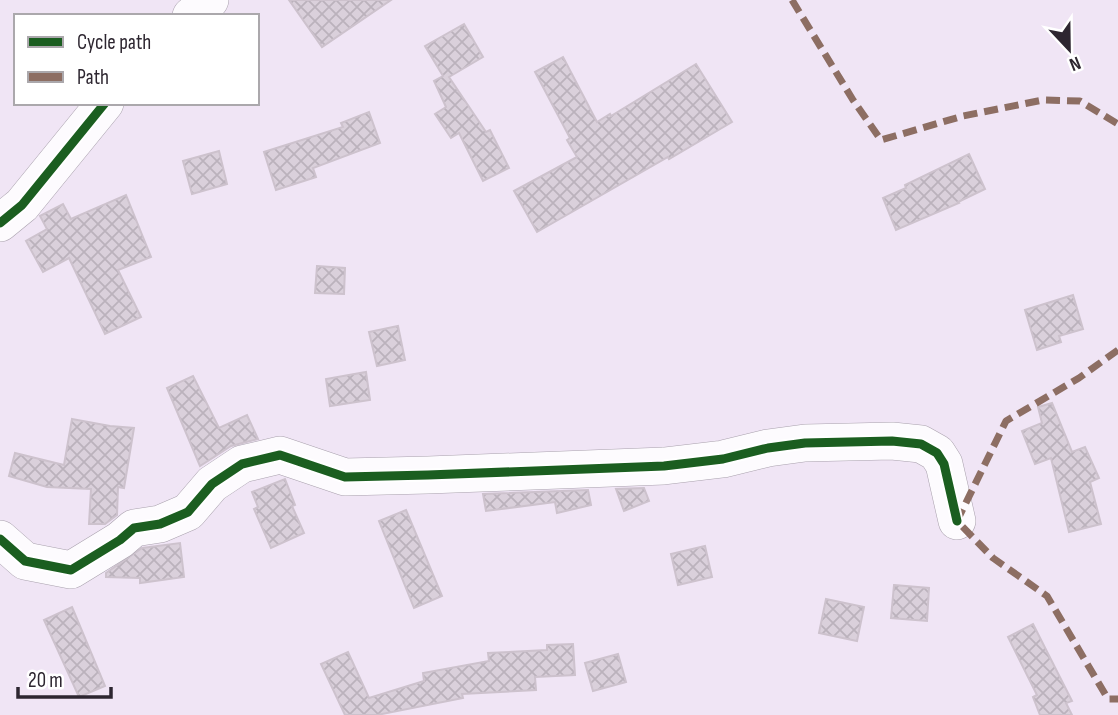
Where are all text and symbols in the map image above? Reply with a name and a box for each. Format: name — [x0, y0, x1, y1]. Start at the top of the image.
legend — [14, 14, 259, 105]
north arrow — [1034, 14, 1104, 84]
text: Cycle path — [77, 30, 151, 55]
text: N — [1066, 51, 1084, 76]
text: Path — [77, 65, 109, 90]
scale bar — [18, 656, 110, 700]
text: 20 m — [28, 668, 63, 693]

